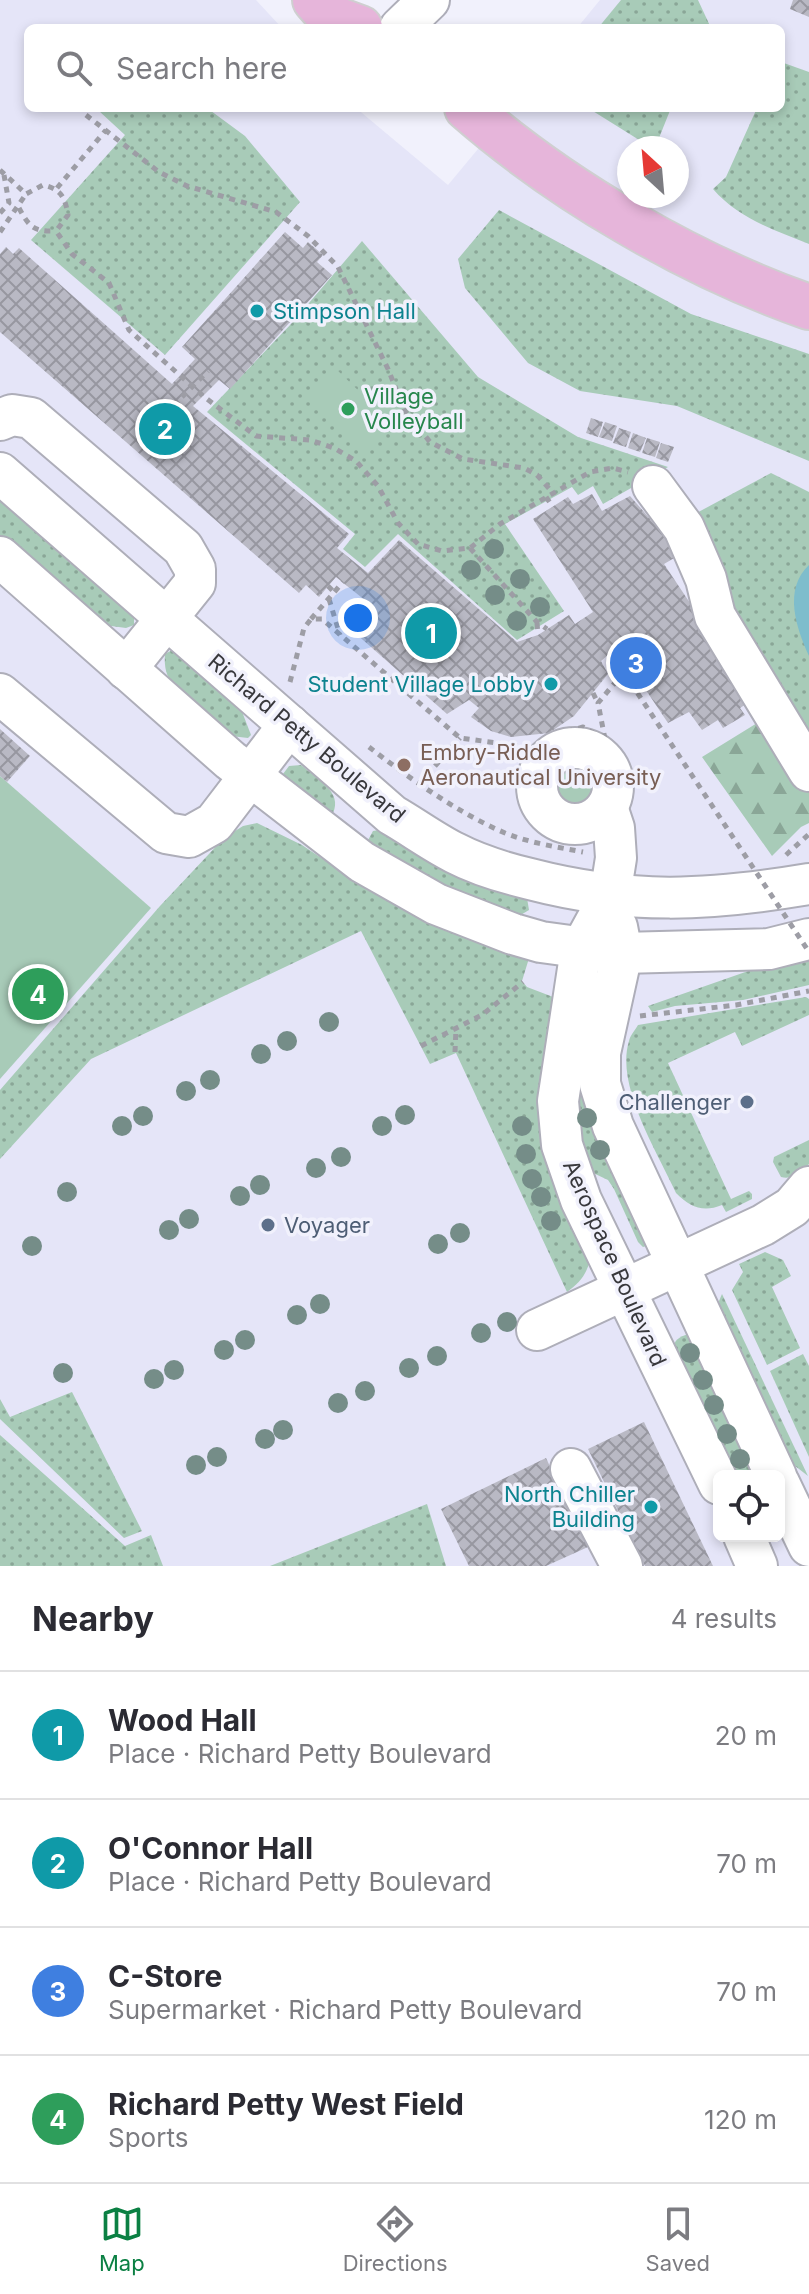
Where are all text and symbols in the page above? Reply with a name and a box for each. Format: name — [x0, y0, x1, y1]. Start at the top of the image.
search box — [24, 24, 785, 112]
icon: search — [52, 46, 96, 90]
text: Search here — [116, 50, 288, 86]
north arrow — [617, 136, 689, 208]
place label: Stimpson Hall — [273, 298, 416, 324]
marker: Stimpson Hall — [248, 302, 266, 320]
place label: Village Volleyball — [364, 383, 463, 434]
pin: 2 — [139, 399, 191, 459]
marker: Village Volleyball — [339, 400, 357, 418]
your location — [338, 598, 378, 638]
pin: 1 — [405, 603, 457, 663]
pin: 3 — [610, 633, 662, 693]
street label: Richard Petty Boulevard — [203, 648, 411, 828]
place label: Student Village Lobby — [307, 671, 535, 697]
marker: Student Village Lobby — [542, 675, 560, 693]
place label: Embry-Riddle Aeronautical University — [420, 739, 661, 790]
marker: Embry-Riddle Aeronautical University — [395, 756, 413, 774]
pin: 4 — [12, 964, 64, 1024]
place label: Challenger — [618, 1089, 731, 1115]
marker: Challenger — [738, 1093, 756, 1111]
street label: Aerospace Boulevard — [558, 1156, 672, 1370]
place label: Voyager — [284, 1212, 370, 1238]
marker: Voyager — [259, 1216, 277, 1234]
map controls — [713, 1470, 785, 1542]
button: locate — [713, 1470, 785, 1542]
place label: North Chiller Building — [504, 1481, 635, 1532]
marker: North Chiller Building — [642, 1498, 660, 1516]
text: Nearby — [32, 1598, 154, 1639]
text: 4 results — [671, 1603, 777, 1634]
text: Wood Hall — [108, 1702, 257, 1738]
text: 1 — [52, 1720, 64, 1751]
text: 20 m — [715, 1720, 777, 1751]
text: Place · Richard Petty Boulevard — [108, 1738, 492, 1769]
text: O'Connor Hall — [108, 1830, 313, 1866]
text: 2 — [50, 1848, 66, 1879]
text: 70 m — [716, 1848, 777, 1879]
text: Place · Richard Petty Boulevard — [108, 1866, 492, 1897]
text: C-Store — [108, 1958, 222, 1994]
text: 3 — [50, 1976, 66, 2007]
text: 70 m — [716, 1976, 777, 2007]
text: Supermarket · Richard Petty Boulevard — [108, 1994, 583, 2025]
text: Richard Petty West Field — [108, 2086, 464, 2122]
text: 4 — [49, 2104, 67, 2135]
text: 120 m — [704, 2104, 777, 2135]
text: Sports — [108, 2122, 188, 2153]
tab: Map — [99, 2202, 145, 2276]
tab: Directions — [343, 2202, 448, 2276]
tab: Saved — [646, 2202, 710, 2276]

